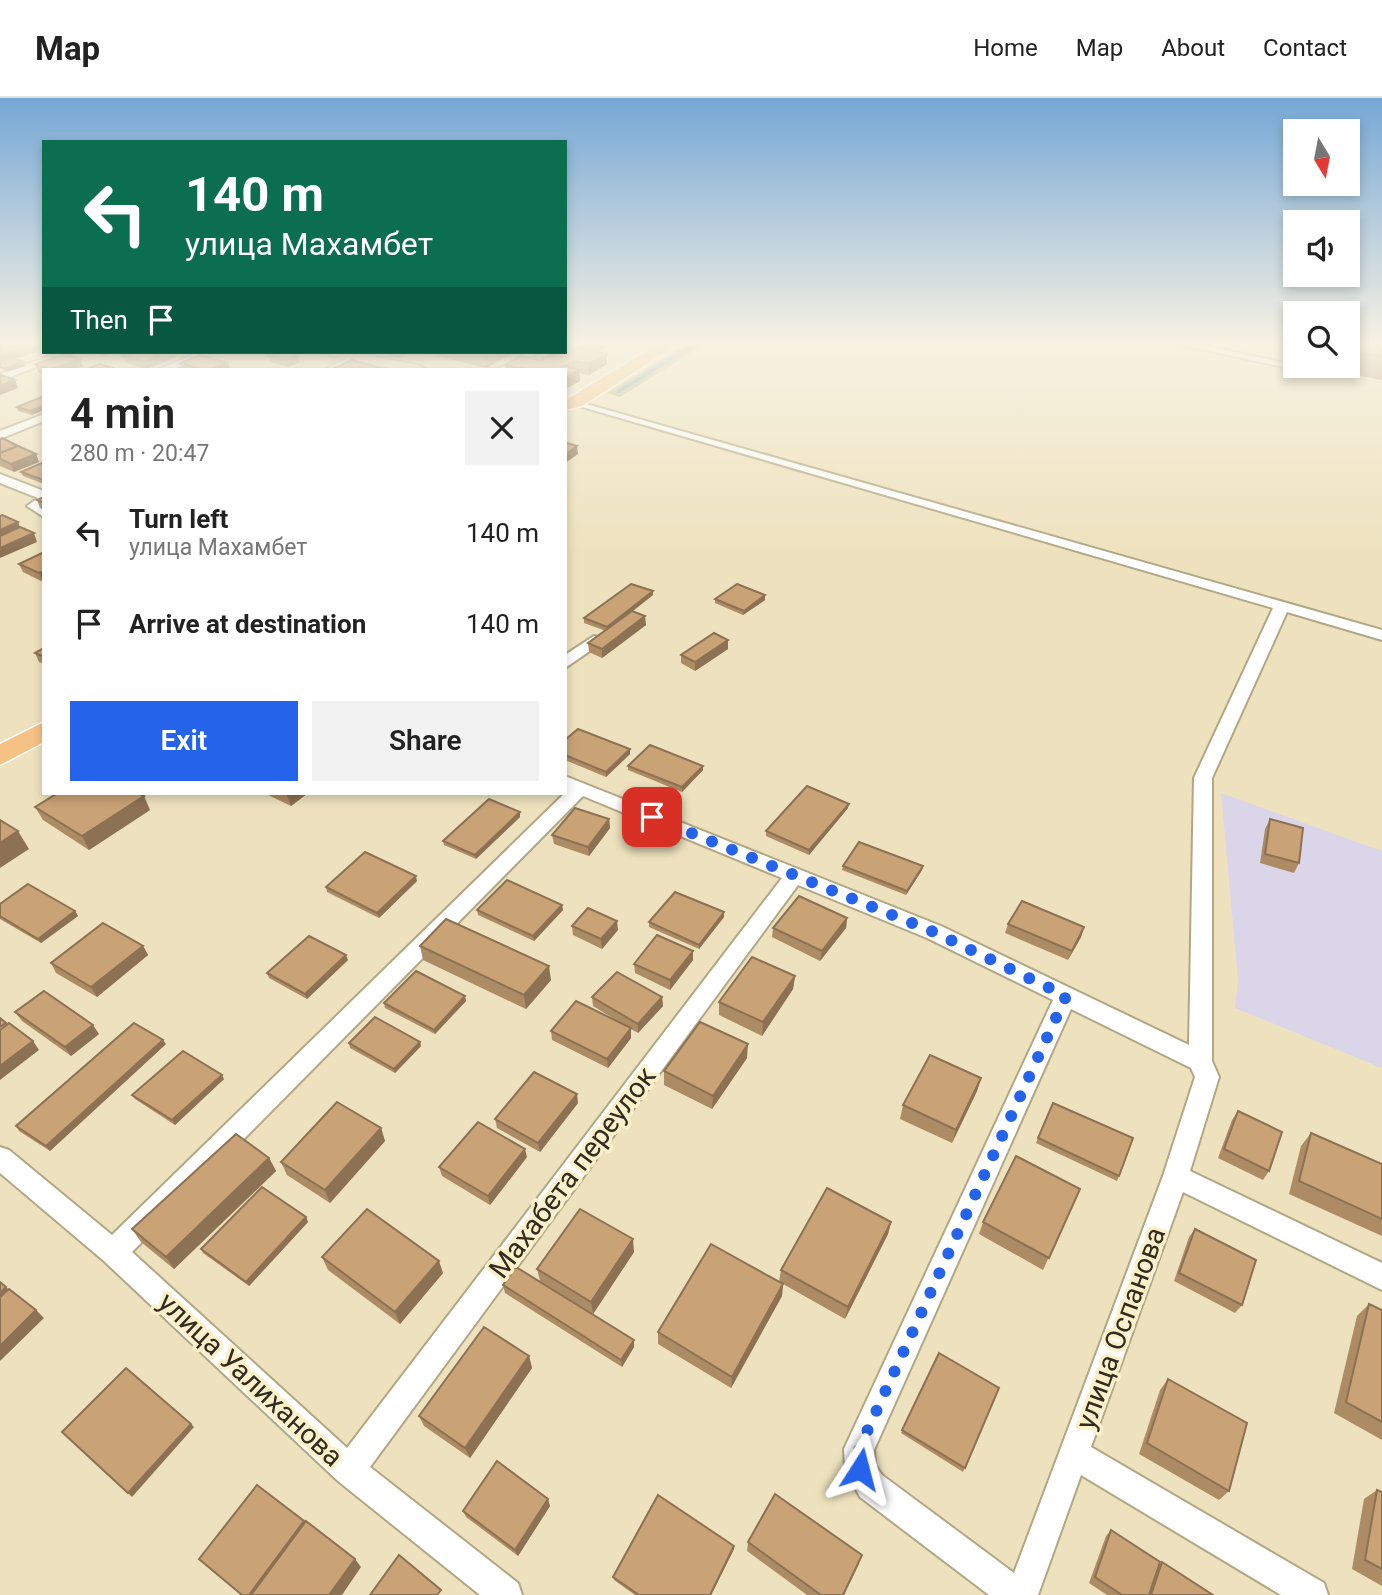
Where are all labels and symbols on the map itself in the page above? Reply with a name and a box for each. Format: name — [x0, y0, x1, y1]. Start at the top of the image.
north arrow — [1283, 119, 1360, 196]
pin — [622, 787, 682, 847]
street label: Махабета переулок — [482, 1060, 663, 1284]
street label: улица Оспанова — [1069, 1223, 1172, 1434]
street label: улица Уалиханова — [152, 1285, 350, 1473]
position arrow — [823, 1432, 897, 1506]

